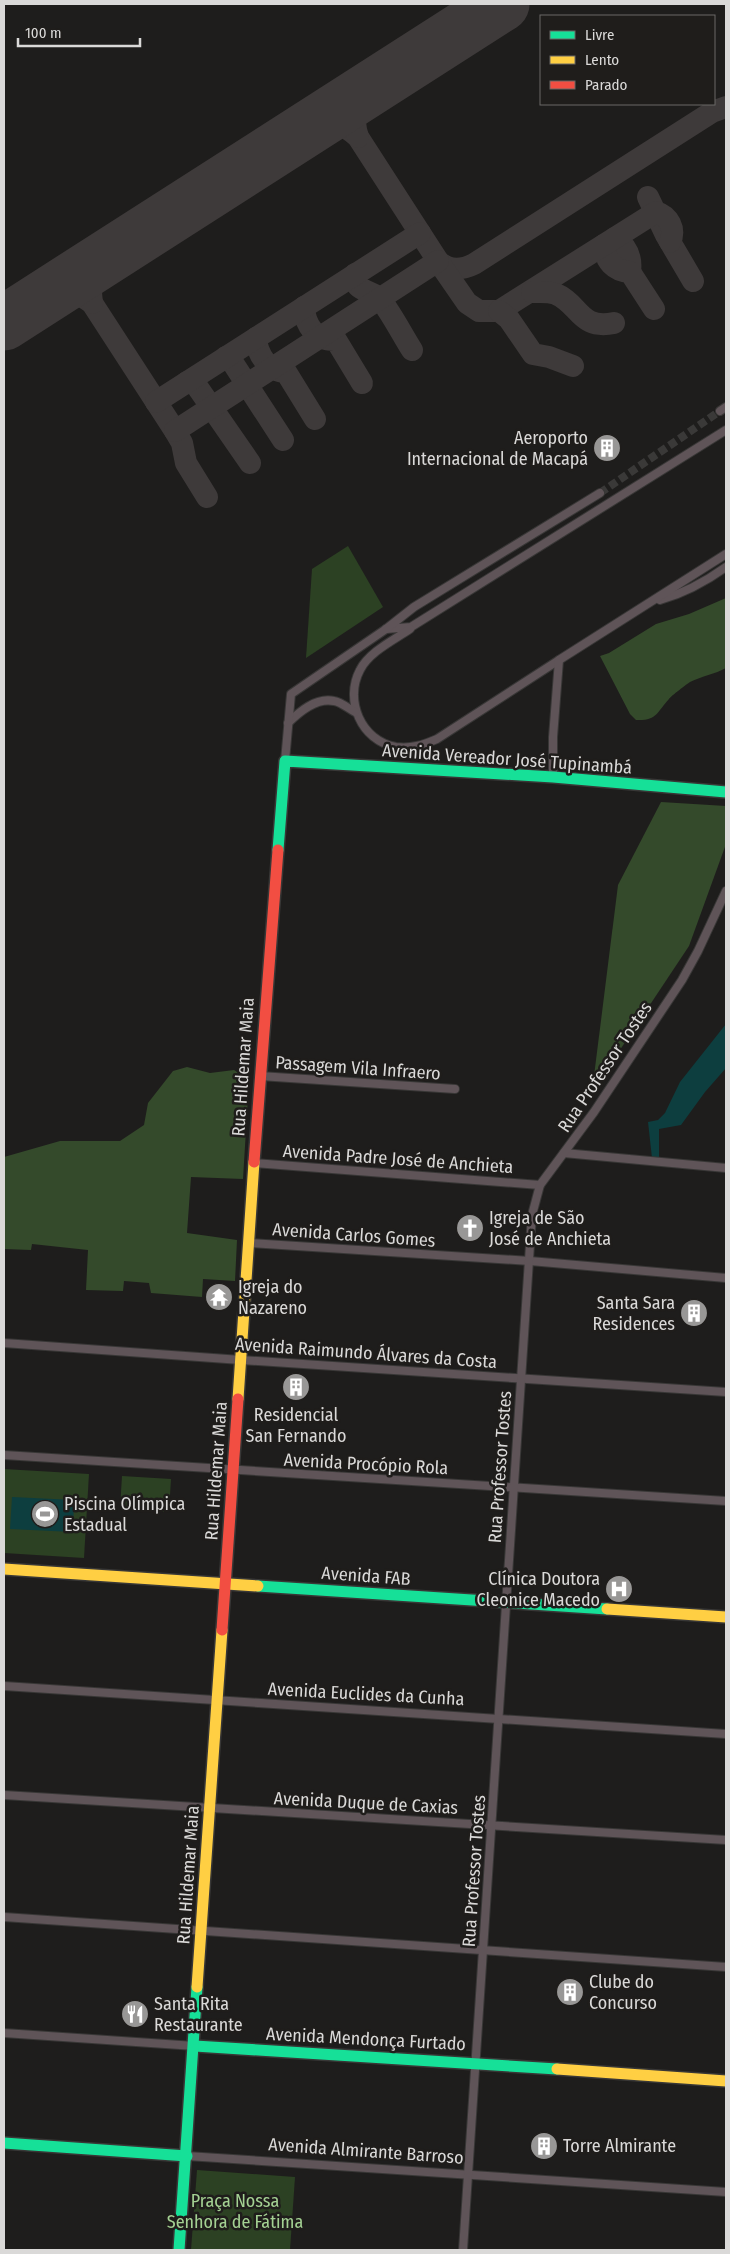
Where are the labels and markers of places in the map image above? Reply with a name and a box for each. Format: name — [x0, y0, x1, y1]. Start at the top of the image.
place label: Aeroporto Internacional de Macapá — [407, 427, 588, 470]
building icon: Aeroporto Internacional de Macapá — [592, 433, 622, 463]
place label: Igreja de São José de Anchieta — [489, 1207, 611, 1250]
church icon: Igreja de São José de Anchieta — [455, 1213, 485, 1243]
place label: Igreja do Nazareno — [238, 1276, 307, 1319]
temple icon: Igreja do Nazareno — [204, 1282, 234, 1312]
place label: Santa Sara Residences — [592, 1292, 675, 1335]
building icon: Santa Sara Residences — [679, 1298, 709, 1328]
building icon: Residencial San Fernando — [281, 1372, 311, 1402]
place label: Residencial San Fernando — [246, 1404, 346, 1447]
place label: Piscina Olímpica Estadual — [64, 1493, 185, 1536]
sports icon: Piscina Olímpica Estadual — [30, 1499, 60, 1529]
place label: Clínica Doutora Cleonice Macedo — [477, 1568, 600, 1611]
hospital icon: Clínica Doutora Cleonice Macedo — [604, 1574, 634, 1604]
place label: Clube do Concurso — [589, 1971, 657, 2014]
building icon: Clube do Concurso — [555, 1977, 585, 2007]
place label: Santa Rita Restaurante — [154, 1993, 243, 2036]
restaurant icon: Santa Rita Restaurante — [120, 1999, 150, 2029]
building icon: Torre Almirante — [529, 2131, 559, 2161]
place label: Torre Almirante — [563, 2135, 676, 2157]

